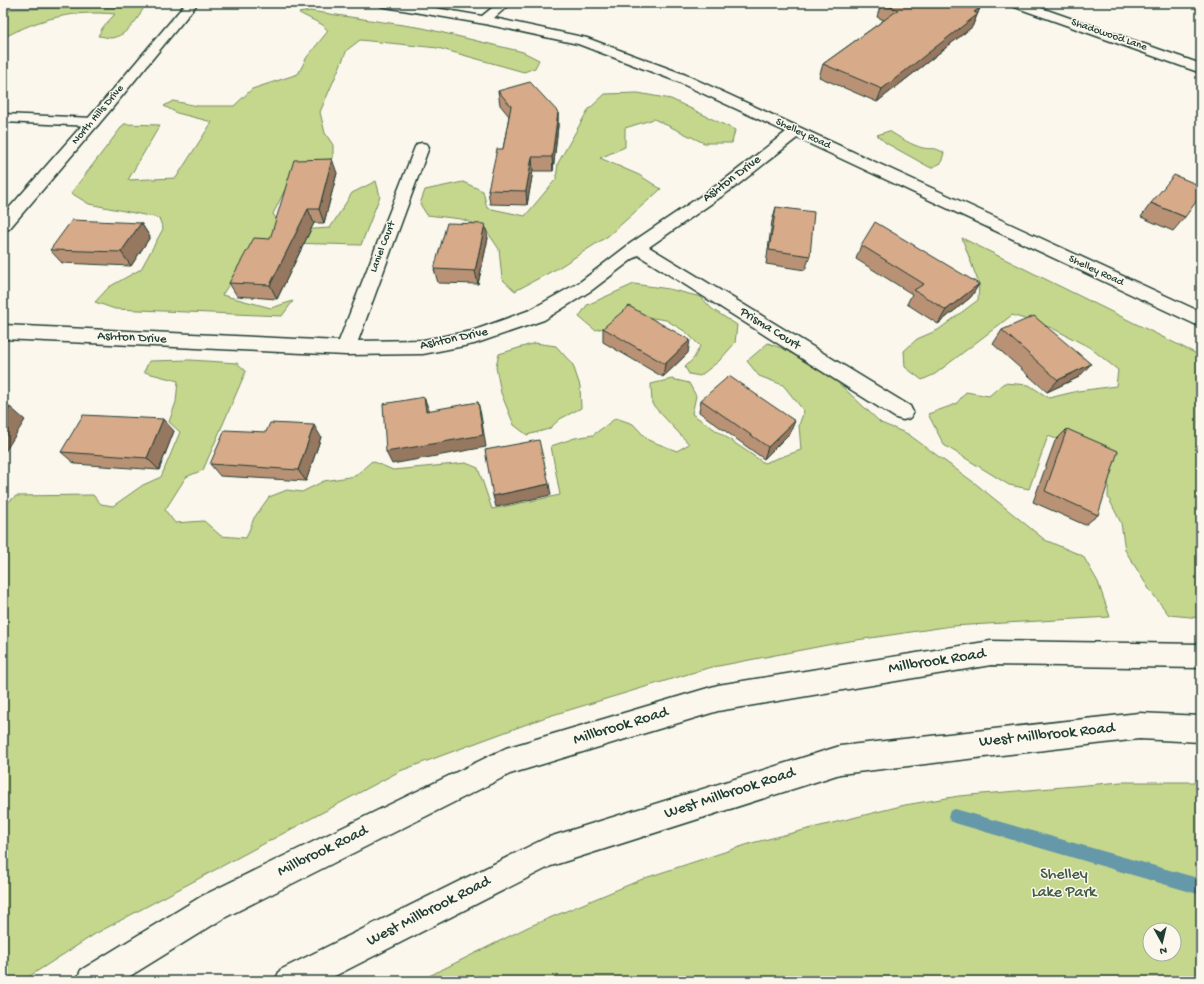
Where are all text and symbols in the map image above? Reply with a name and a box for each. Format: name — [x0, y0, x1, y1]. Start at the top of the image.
street label: Shadowood Lane — [1070, 16, 1149, 54]
street label: North Hills Drive — [70, 83, 127, 147]
street label: Shelley Road — [774, 116, 834, 153]
street label: Ashton Drive — [700, 152, 764, 206]
street label: Laniel Court — [368, 218, 399, 274]
street label: Shelley Road — [1067, 253, 1127, 290]
street label: Prisma Court — [736, 304, 805, 354]
street label: Ashton Drive — [419, 324, 490, 354]
street label: Ashton Drive — [97, 329, 167, 347]
street label: Millbrook Road — [887, 645, 989, 679]
street label: Millbrook Road — [571, 703, 672, 750]
street label: West Millbrook Road — [978, 719, 1117, 753]
street label: West Millbrook Road — [662, 763, 799, 824]
street label: Millbrook Road — [275, 821, 373, 882]
park label: Shelley Lake Park — [1032, 866, 1098, 903]
street label: West Millbrook Road — [364, 872, 495, 951]
north arrow — [1142, 922, 1182, 962]
text: N — [1159, 943, 1168, 956]

